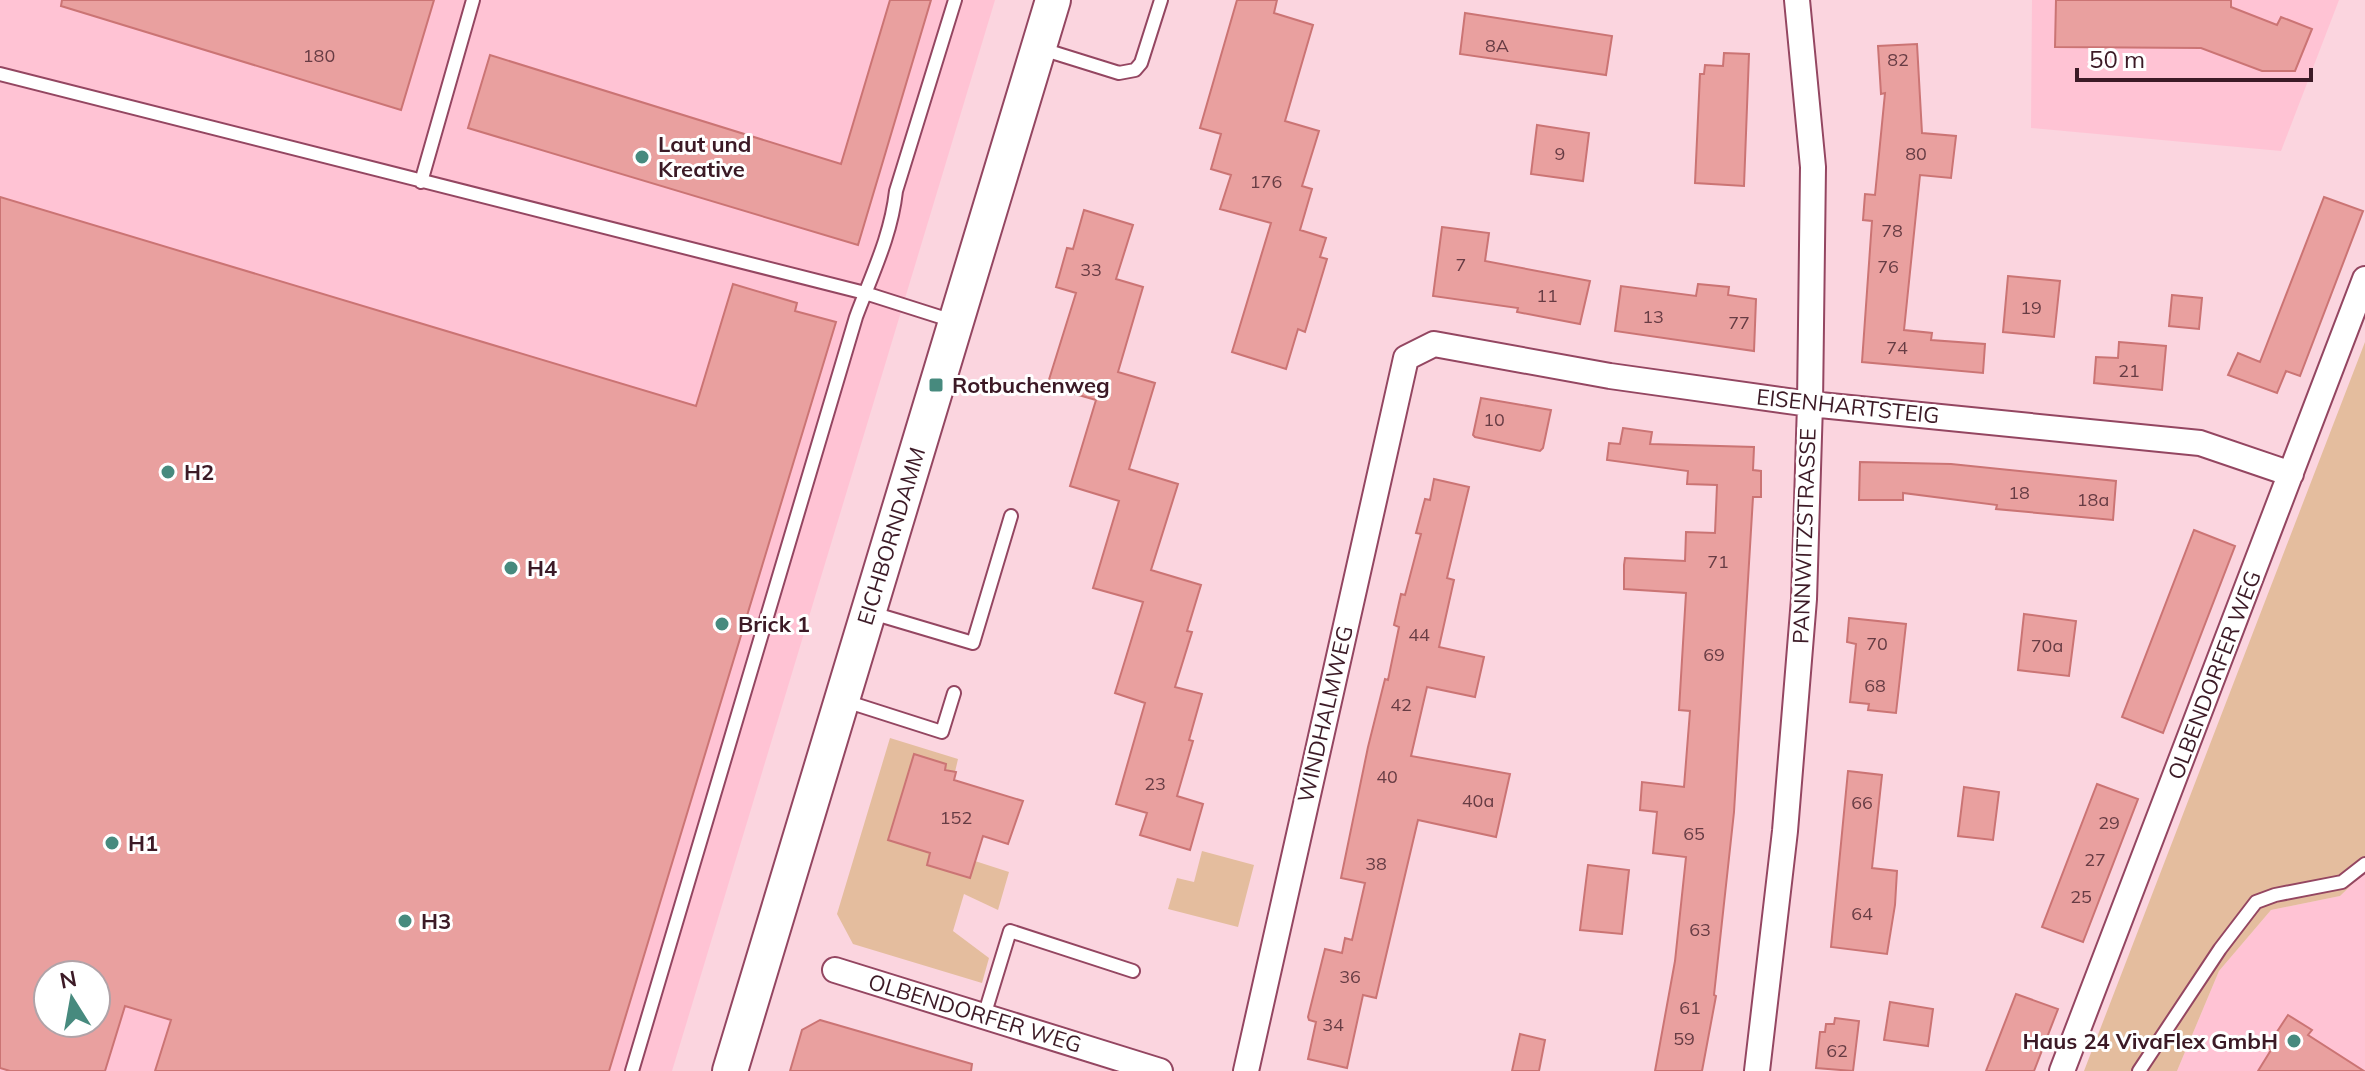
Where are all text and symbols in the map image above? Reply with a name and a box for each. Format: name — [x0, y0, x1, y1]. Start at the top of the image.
scale bar — [2077, 32, 2311, 82]
house number: 8A — [1485, 34, 1509, 57]
house number: 180 — [303, 44, 335, 67]
text: 50 m — [2089, 44, 2145, 74]
house number: 82 — [1887, 48, 1909, 71]
place label: Laut und Kreative — [658, 130, 751, 183]
house number: 9 — [1555, 142, 1565, 165]
house number: 80 — [1905, 142, 1927, 165]
marker: Laut und Kreative — [633, 148, 651, 166]
house number: 176 — [1250, 170, 1282, 193]
house number: 78 — [1881, 219, 1903, 242]
house number: 7 — [1456, 253, 1466, 276]
house number: 76 — [1877, 255, 1899, 278]
house number: 33 — [1080, 258, 1102, 281]
house number: 11 — [1536, 284, 1558, 307]
house number: 19 — [2020, 296, 2042, 319]
house number: 13 — [1642, 305, 1664, 328]
house number: 77 — [1728, 311, 1750, 334]
house number: 74 — [1886, 336, 1908, 359]
house number: 21 — [2118, 359, 2140, 382]
place label: Rotbuchenweg — [952, 371, 1110, 399]
marker: Rotbuchenweg — [927, 376, 945, 394]
street label: EISENHARTSTEIG — [1755, 382, 1941, 430]
house number: 10 — [1483, 408, 1505, 431]
street label: PANNWITZSTRASSE — [1786, 428, 1822, 644]
street label: EICHBORNDAMM — [851, 444, 931, 628]
place label: H2 — [184, 458, 214, 486]
marker: H2 — [159, 463, 177, 481]
house number: 18 — [2008, 481, 2030, 504]
house number: 18a — [2077, 488, 2109, 511]
house number: 71 — [1707, 550, 1729, 573]
place label: H4 — [527, 554, 557, 582]
marker: H4 — [502, 559, 520, 577]
street label: OLBENDORFER WEG — [2161, 567, 2267, 783]
place label: Brick 1 — [738, 610, 810, 638]
marker: Brick 1 — [713, 615, 731, 633]
street label: WINDHALMWEG — [1291, 623, 1359, 805]
house number: 44 — [1408, 623, 1430, 646]
house number: 70 — [1866, 632, 1888, 655]
house number: 70a — [2031, 634, 2063, 657]
house number: 69 — [1703, 643, 1725, 666]
house number: 68 — [1864, 674, 1886, 697]
house number: 42 — [1390, 693, 1412, 716]
house number: 40 — [1376, 765, 1398, 788]
house number: 23 — [1144, 772, 1166, 795]
house number: 40a — [1462, 789, 1494, 812]
house number: 66 — [1851, 791, 1873, 814]
house number: 152 — [940, 806, 972, 829]
house number: 29 — [2098, 811, 2120, 834]
house number: 65 — [1683, 822, 1705, 845]
place label: H1 — [128, 829, 158, 857]
marker: H1 — [103, 834, 121, 852]
house number: 27 — [2084, 848, 2106, 871]
house number: 38 — [1365, 852, 1387, 875]
house number: 25 — [2070, 885, 2092, 908]
house number: 64 — [1851, 902, 1873, 925]
place label: H3 — [421, 907, 451, 935]
marker: H3 — [396, 912, 414, 930]
house number: 63 — [1689, 918, 1711, 941]
north arrow — [32, 959, 112, 1039]
text: N — [57, 964, 79, 995]
house number: 36 — [1339, 965, 1361, 988]
street label: OLBENDORFER WEG — [865, 967, 1085, 1059]
house number: 61 — [1679, 996, 1701, 1019]
house number: 34 — [1322, 1013, 1344, 1036]
house number: 59 — [1673, 1027, 1695, 1050]
place label: Haus 24 VivaFlex GmbH — [2023, 1027, 2278, 1055]
marker: Haus 24 VivaFlex GmbH — [2285, 1032, 2303, 1050]
house number: 62 — [1826, 1039, 1848, 1062]

